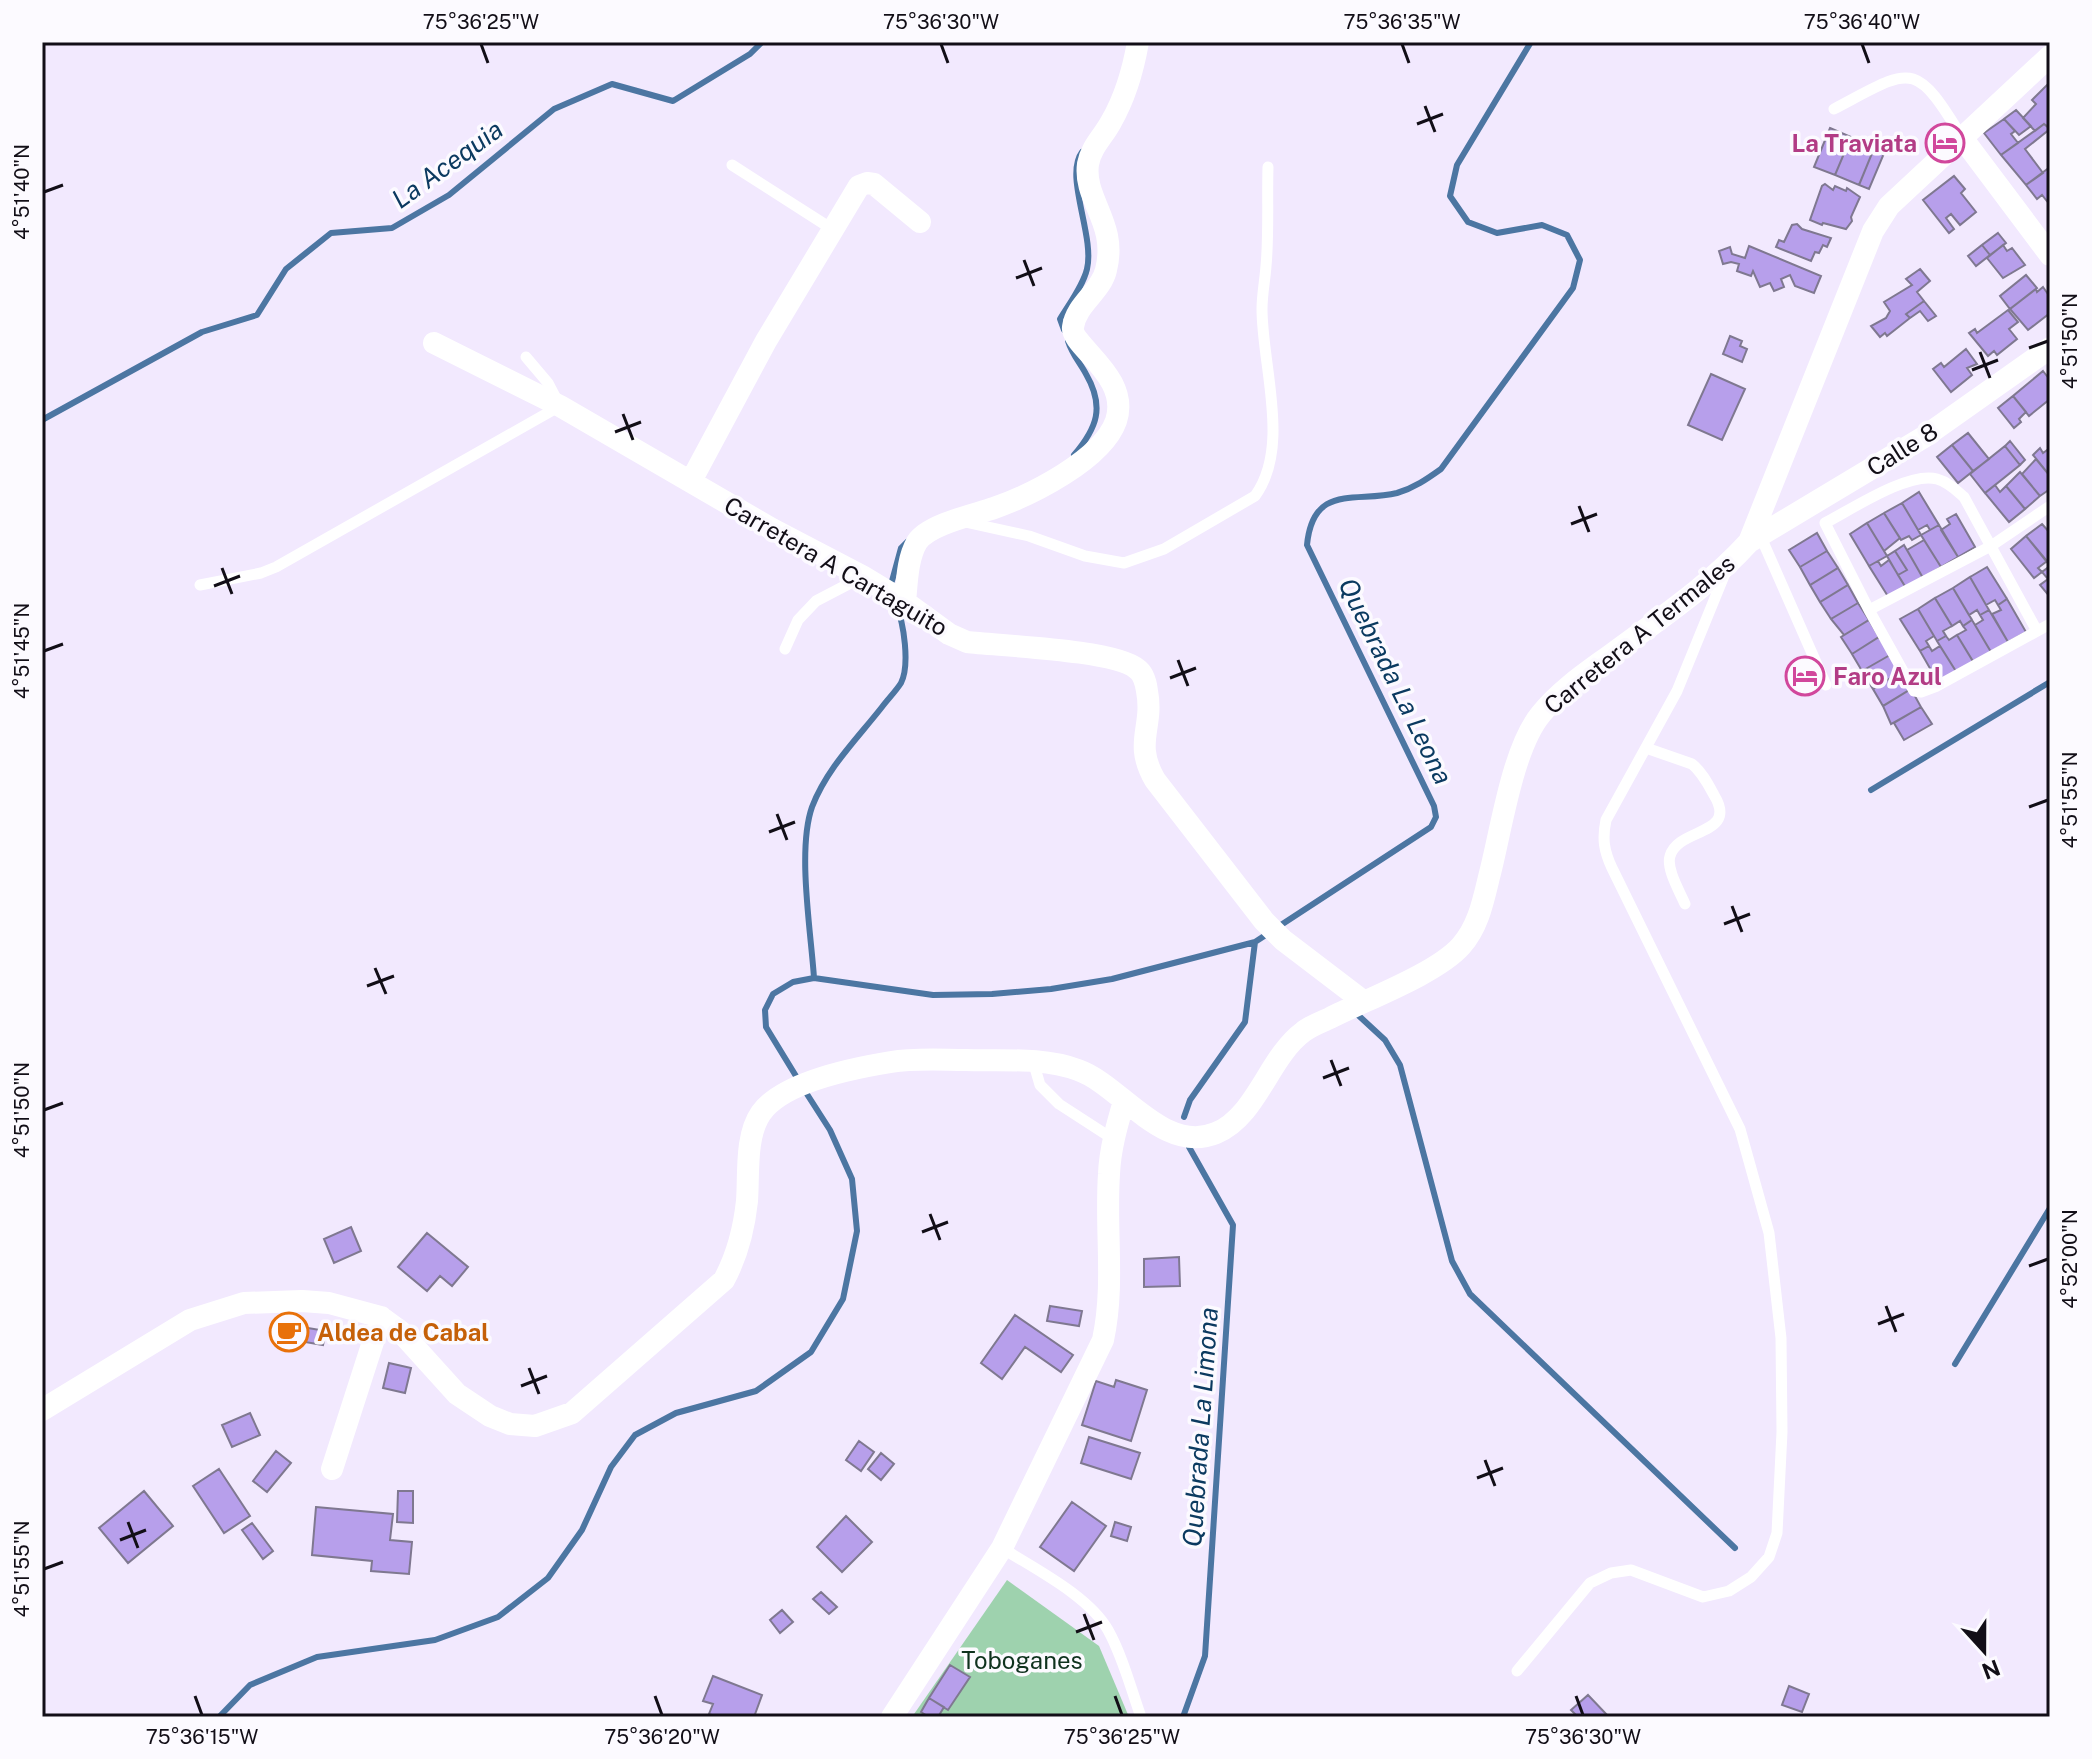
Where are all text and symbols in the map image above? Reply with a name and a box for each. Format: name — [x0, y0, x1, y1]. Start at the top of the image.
text: 75°36'25"W — [423, 10, 539, 34]
text: 75°36'30"W — [883, 10, 999, 34]
text: 75°36'35"W — [1344, 10, 1460, 34]
text: 75°36'40"W — [1804, 10, 1920, 34]
water label: La Acequia — [386, 113, 508, 215]
hotel icon: La Traviata — [1924, 122, 1966, 164]
place label: La Traviata — [1792, 129, 1917, 157]
text: 4°51'40"N — [10, 144, 34, 240]
text: 4°51'50"N — [2058, 293, 2082, 389]
street label: Calle 8 — [1861, 416, 1943, 482]
street label: Carretera A Cartaguito — [719, 491, 953, 641]
street label: Carretera A Termales — [1538, 549, 1740, 719]
water label: Quebrada La Leona — [1333, 573, 1459, 789]
text: 4°51'45"N — [10, 603, 34, 699]
hotel icon: Faro Azul — [1784, 655, 1826, 697]
place label: Faro Azul — [1833, 662, 1942, 690]
text: 4°51'55"N — [2058, 752, 2082, 848]
text: 4°51'50"N — [10, 1062, 34, 1158]
text: 4°52'00"N — [2058, 1209, 2082, 1309]
water label: Quebrada La Limona — [1176, 1306, 1224, 1548]
cafe icon: Aldea de Cabal — [268, 1311, 310, 1353]
place label: Aldea de Cabal — [317, 1318, 489, 1346]
text: 4°51'55"N — [10, 1521, 34, 1617]
north arrow — [1944, 1611, 2024, 1691]
park label: Toboganes — [961, 1646, 1083, 1674]
text: N — [1978, 1654, 2004, 1685]
text: 75°36'15"W — [146, 1725, 258, 1749]
text: 75°36'20"W — [604, 1725, 720, 1749]
text: 75°36'25"W — [1064, 1725, 1180, 1749]
text: 75°36'30"W — [1525, 1725, 1641, 1749]

